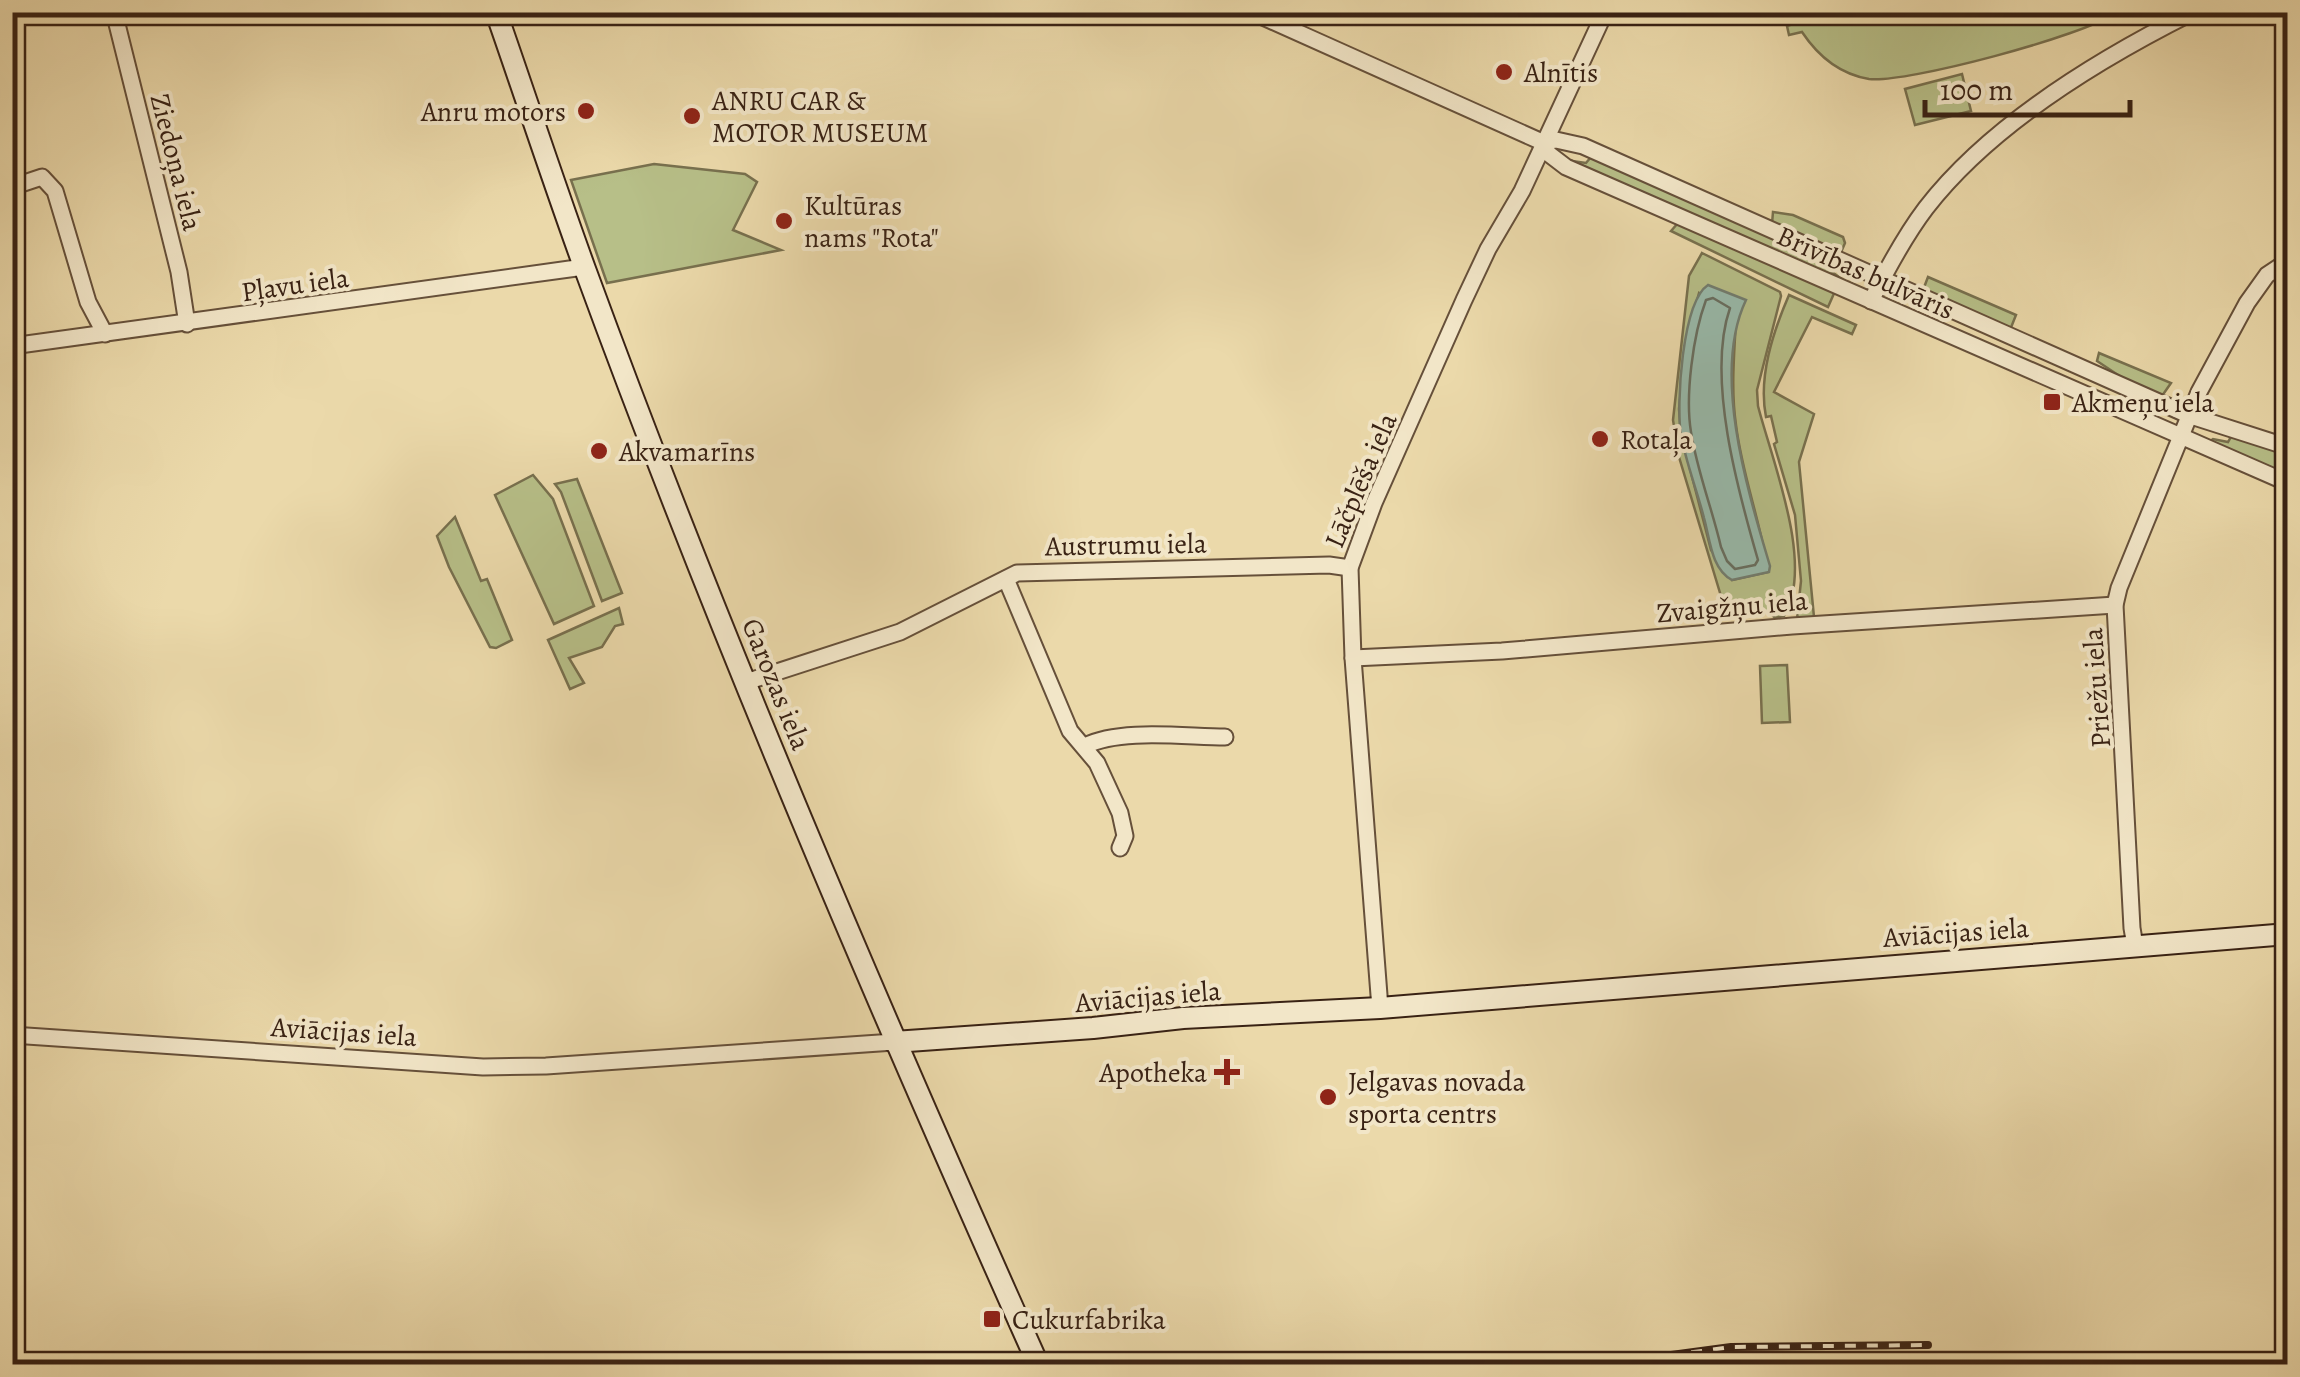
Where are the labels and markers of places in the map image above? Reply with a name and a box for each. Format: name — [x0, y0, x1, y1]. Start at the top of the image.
place label: Alnītis — [1523, 54, 1598, 92]
marker: Alnītis — [1493, 61, 1515, 83]
place label: ANRU CAR & MOTOR MUSEUM — [711, 82, 928, 152]
place label: Anru motors — [420, 93, 566, 131]
marker: Anru motors — [575, 100, 597, 122]
marker: ANRU CAR & MOTOR MUSEUM — [681, 105, 703, 127]
place label: Kultūras nams "Rota" — [804, 187, 939, 257]
marker: Kultūras nams "Rota" — [773, 210, 795, 232]
place label: Akmeņu iela — [2071, 384, 2214, 422]
marker: Akmeņu iela — [2041, 391, 2063, 413]
place label: Rotaļa — [1620, 421, 1692, 459]
marker: Rotaļa — [1589, 428, 1611, 450]
place label: Akvamarīns — [618, 433, 755, 471]
marker: Akvamarīns — [588, 440, 610, 462]
place label: Apotheka — [1098, 1054, 1207, 1092]
marker: Apotheka — [1216, 1061, 1238, 1083]
place label: Jelgavas novada sporta centrs — [1348, 1063, 1525, 1133]
marker: Jelgavas novada sporta centrs — [1317, 1086, 1339, 1108]
place label: Cukurfabrika — [1012, 1301, 1166, 1339]
marker: Cukurfabrika — [981, 1308, 1003, 1330]

